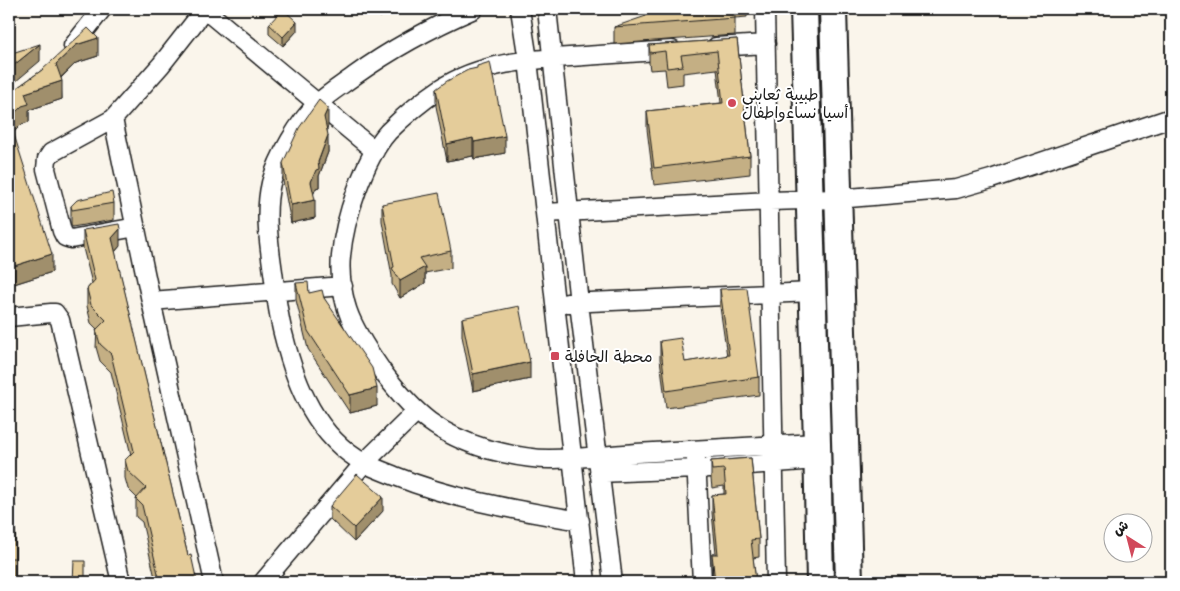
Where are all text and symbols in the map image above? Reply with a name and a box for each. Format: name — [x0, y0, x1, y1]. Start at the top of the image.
place label: طبيبة ثعابني أسيا نساءواطفال — [742, 86, 848, 122]
marker: طبيبة ثعابني أسيا نساءواطفال — [726, 97, 738, 109]
place label: محطة الحافلة — [565, 348, 652, 366]
marker: محطة الحافلة — [549, 350, 561, 362]
north arrow — [1102, 514, 1152, 564]
text: ش — [1109, 516, 1132, 539]

